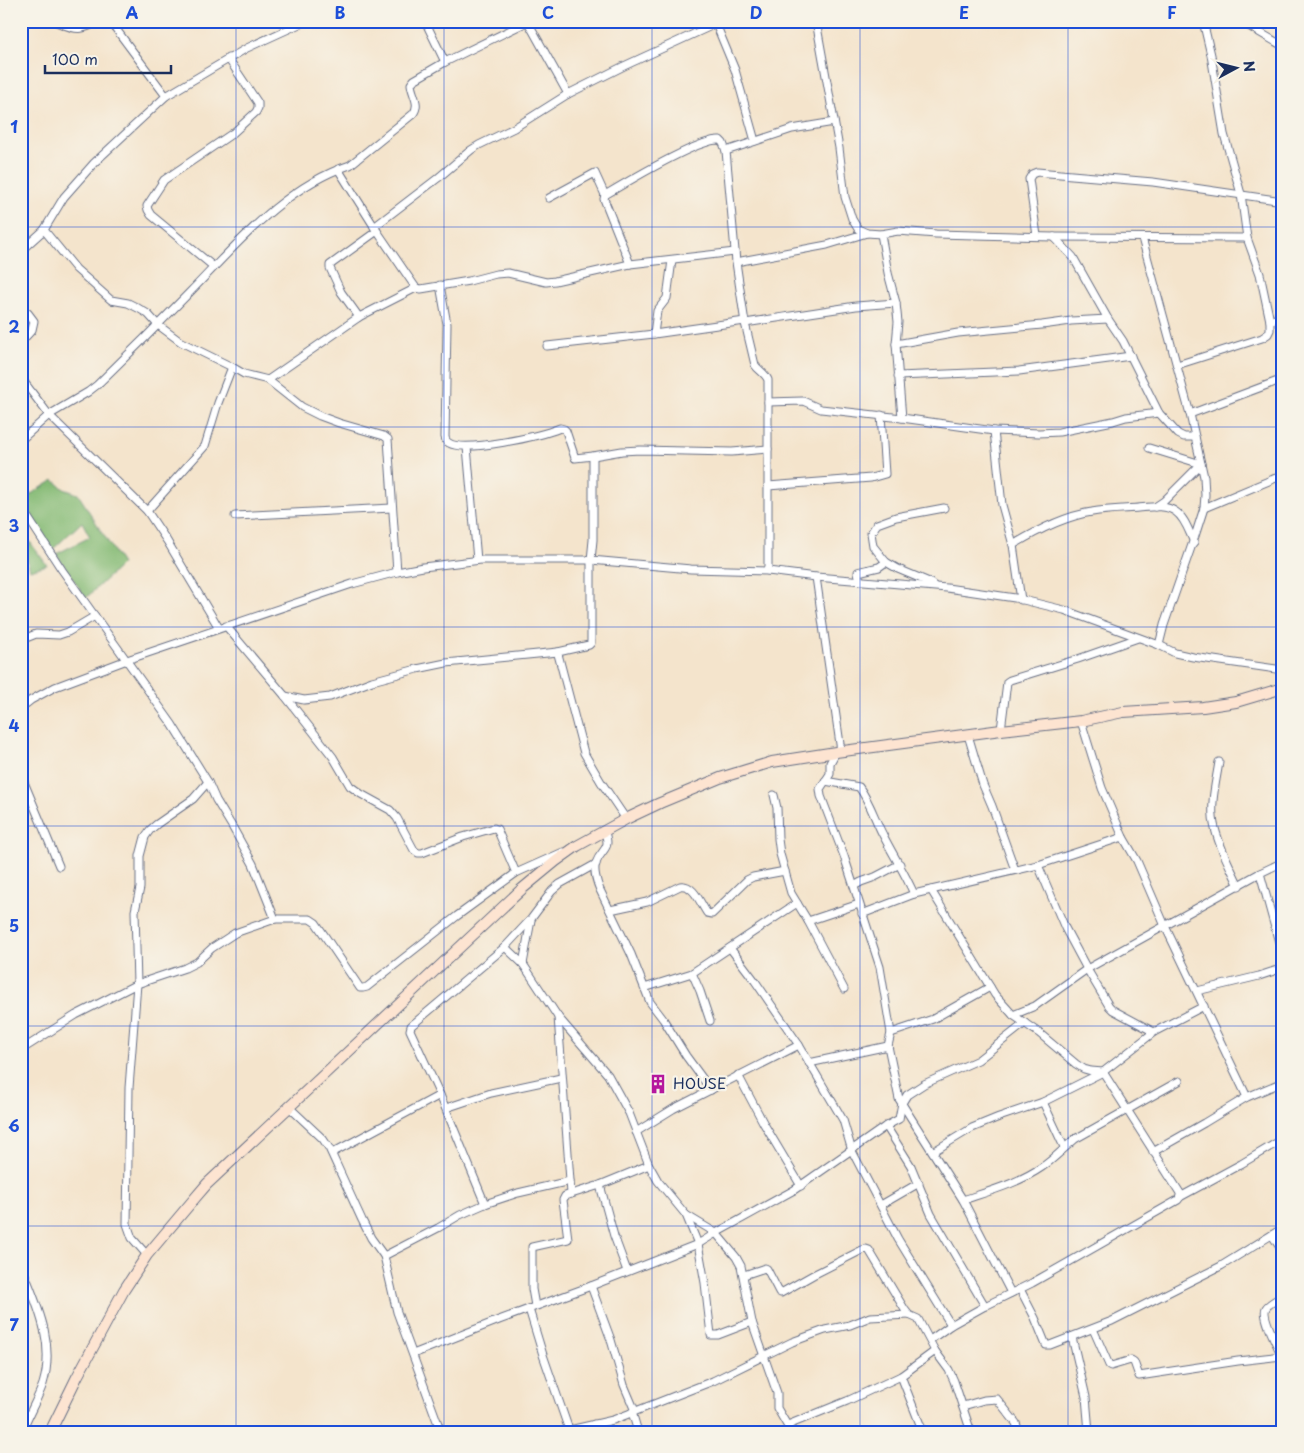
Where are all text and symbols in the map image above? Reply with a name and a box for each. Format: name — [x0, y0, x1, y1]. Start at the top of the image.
text: A — [126, 0, 139, 24]
text: B — [335, 0, 346, 24]
text: C — [542, 0, 554, 24]
text: D — [750, 0, 762, 24]
text: E — [959, 0, 969, 24]
text: F — [1167, 0, 1177, 24]
scale bar — [45, 42, 171, 74]
north arrow — [1212, 42, 1262, 92]
text: 100 m — [52, 47, 98, 70]
text: N — [1238, 60, 1260, 73]
text: 1 — [10, 114, 18, 138]
text: 2 — [8, 314, 20, 338]
text: 3 — [9, 513, 19, 537]
text: 4 — [9, 713, 20, 737]
text: 5 — [9, 913, 19, 937]
place label: HOUSE — [673, 1071, 726, 1094]
building icon: HOUSE — [647, 1073, 669, 1095]
text: 6 — [8, 1113, 20, 1137]
text: 7 — [9, 1312, 19, 1336]

